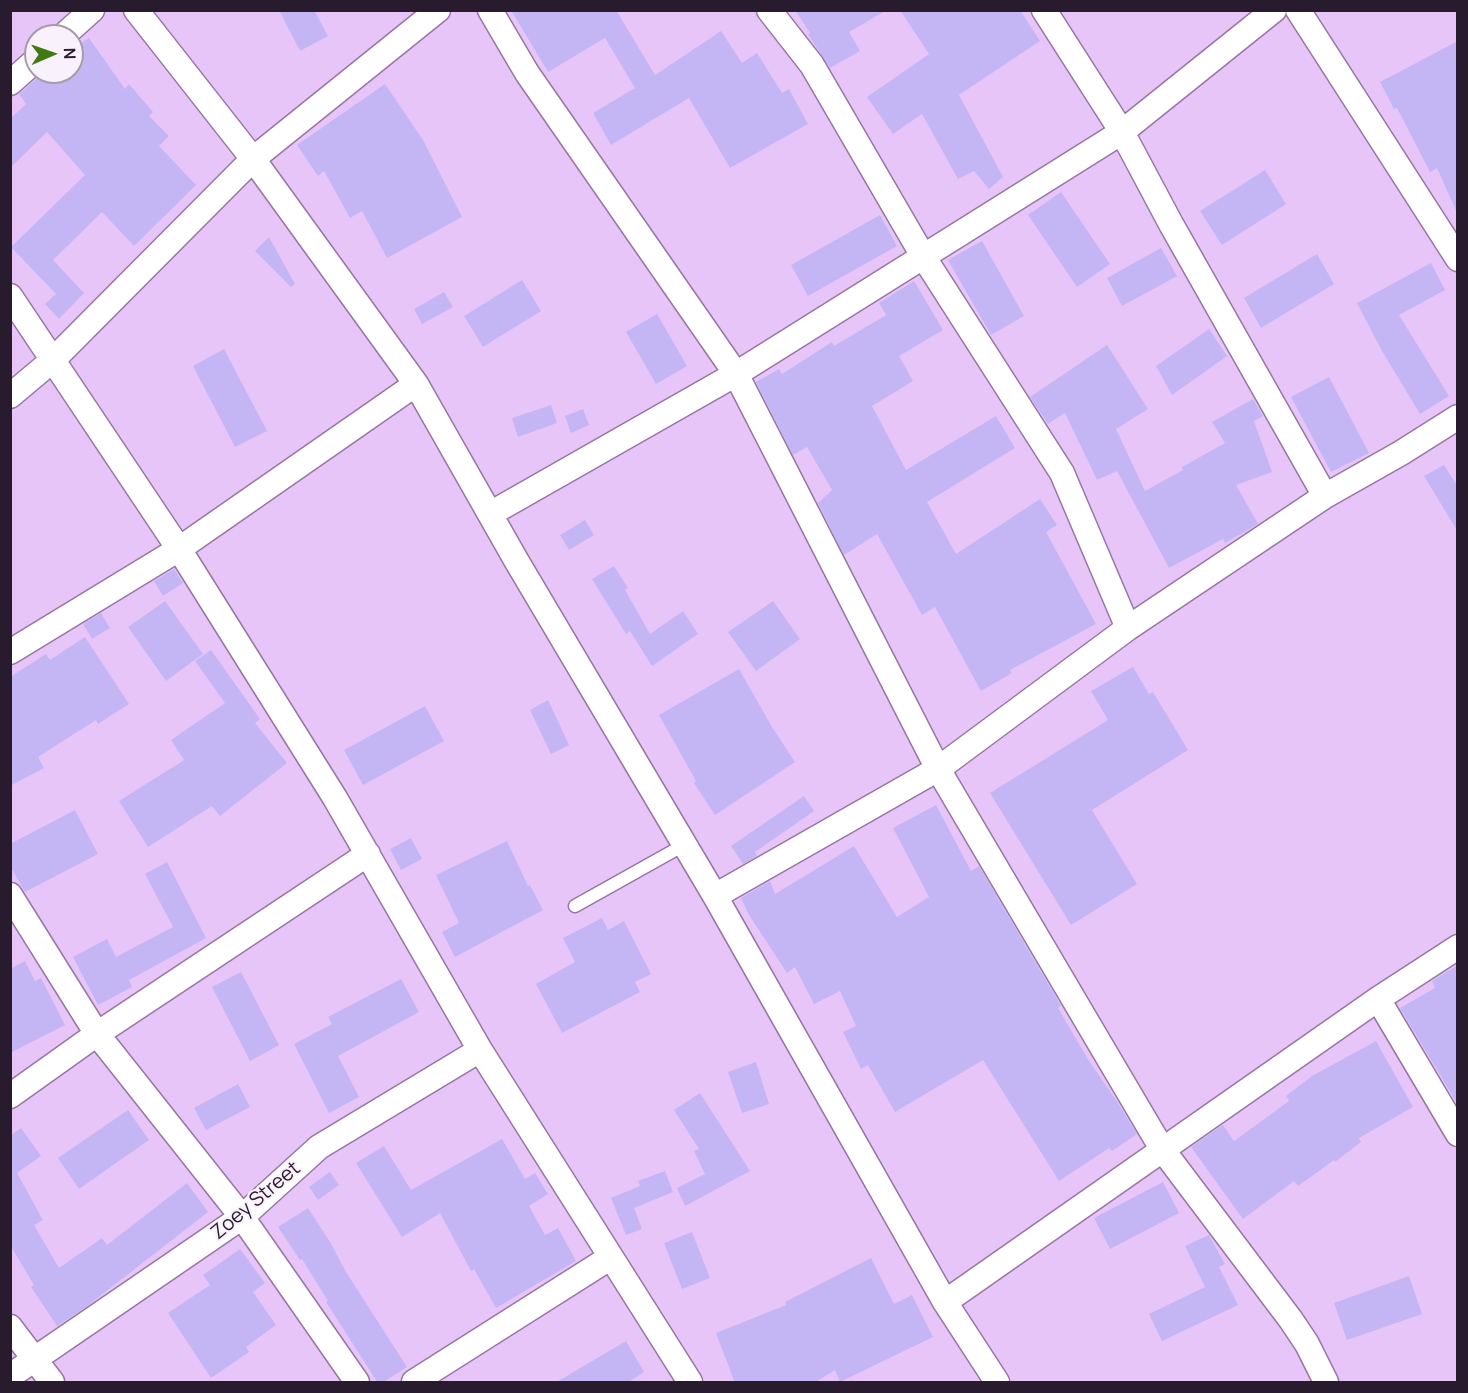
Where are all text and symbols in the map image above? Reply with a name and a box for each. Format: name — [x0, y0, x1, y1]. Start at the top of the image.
north arrow — [24, 24, 84, 84]
text: N — [59, 47, 81, 60]
street label: Zoey Street — [207, 1157, 305, 1245]

